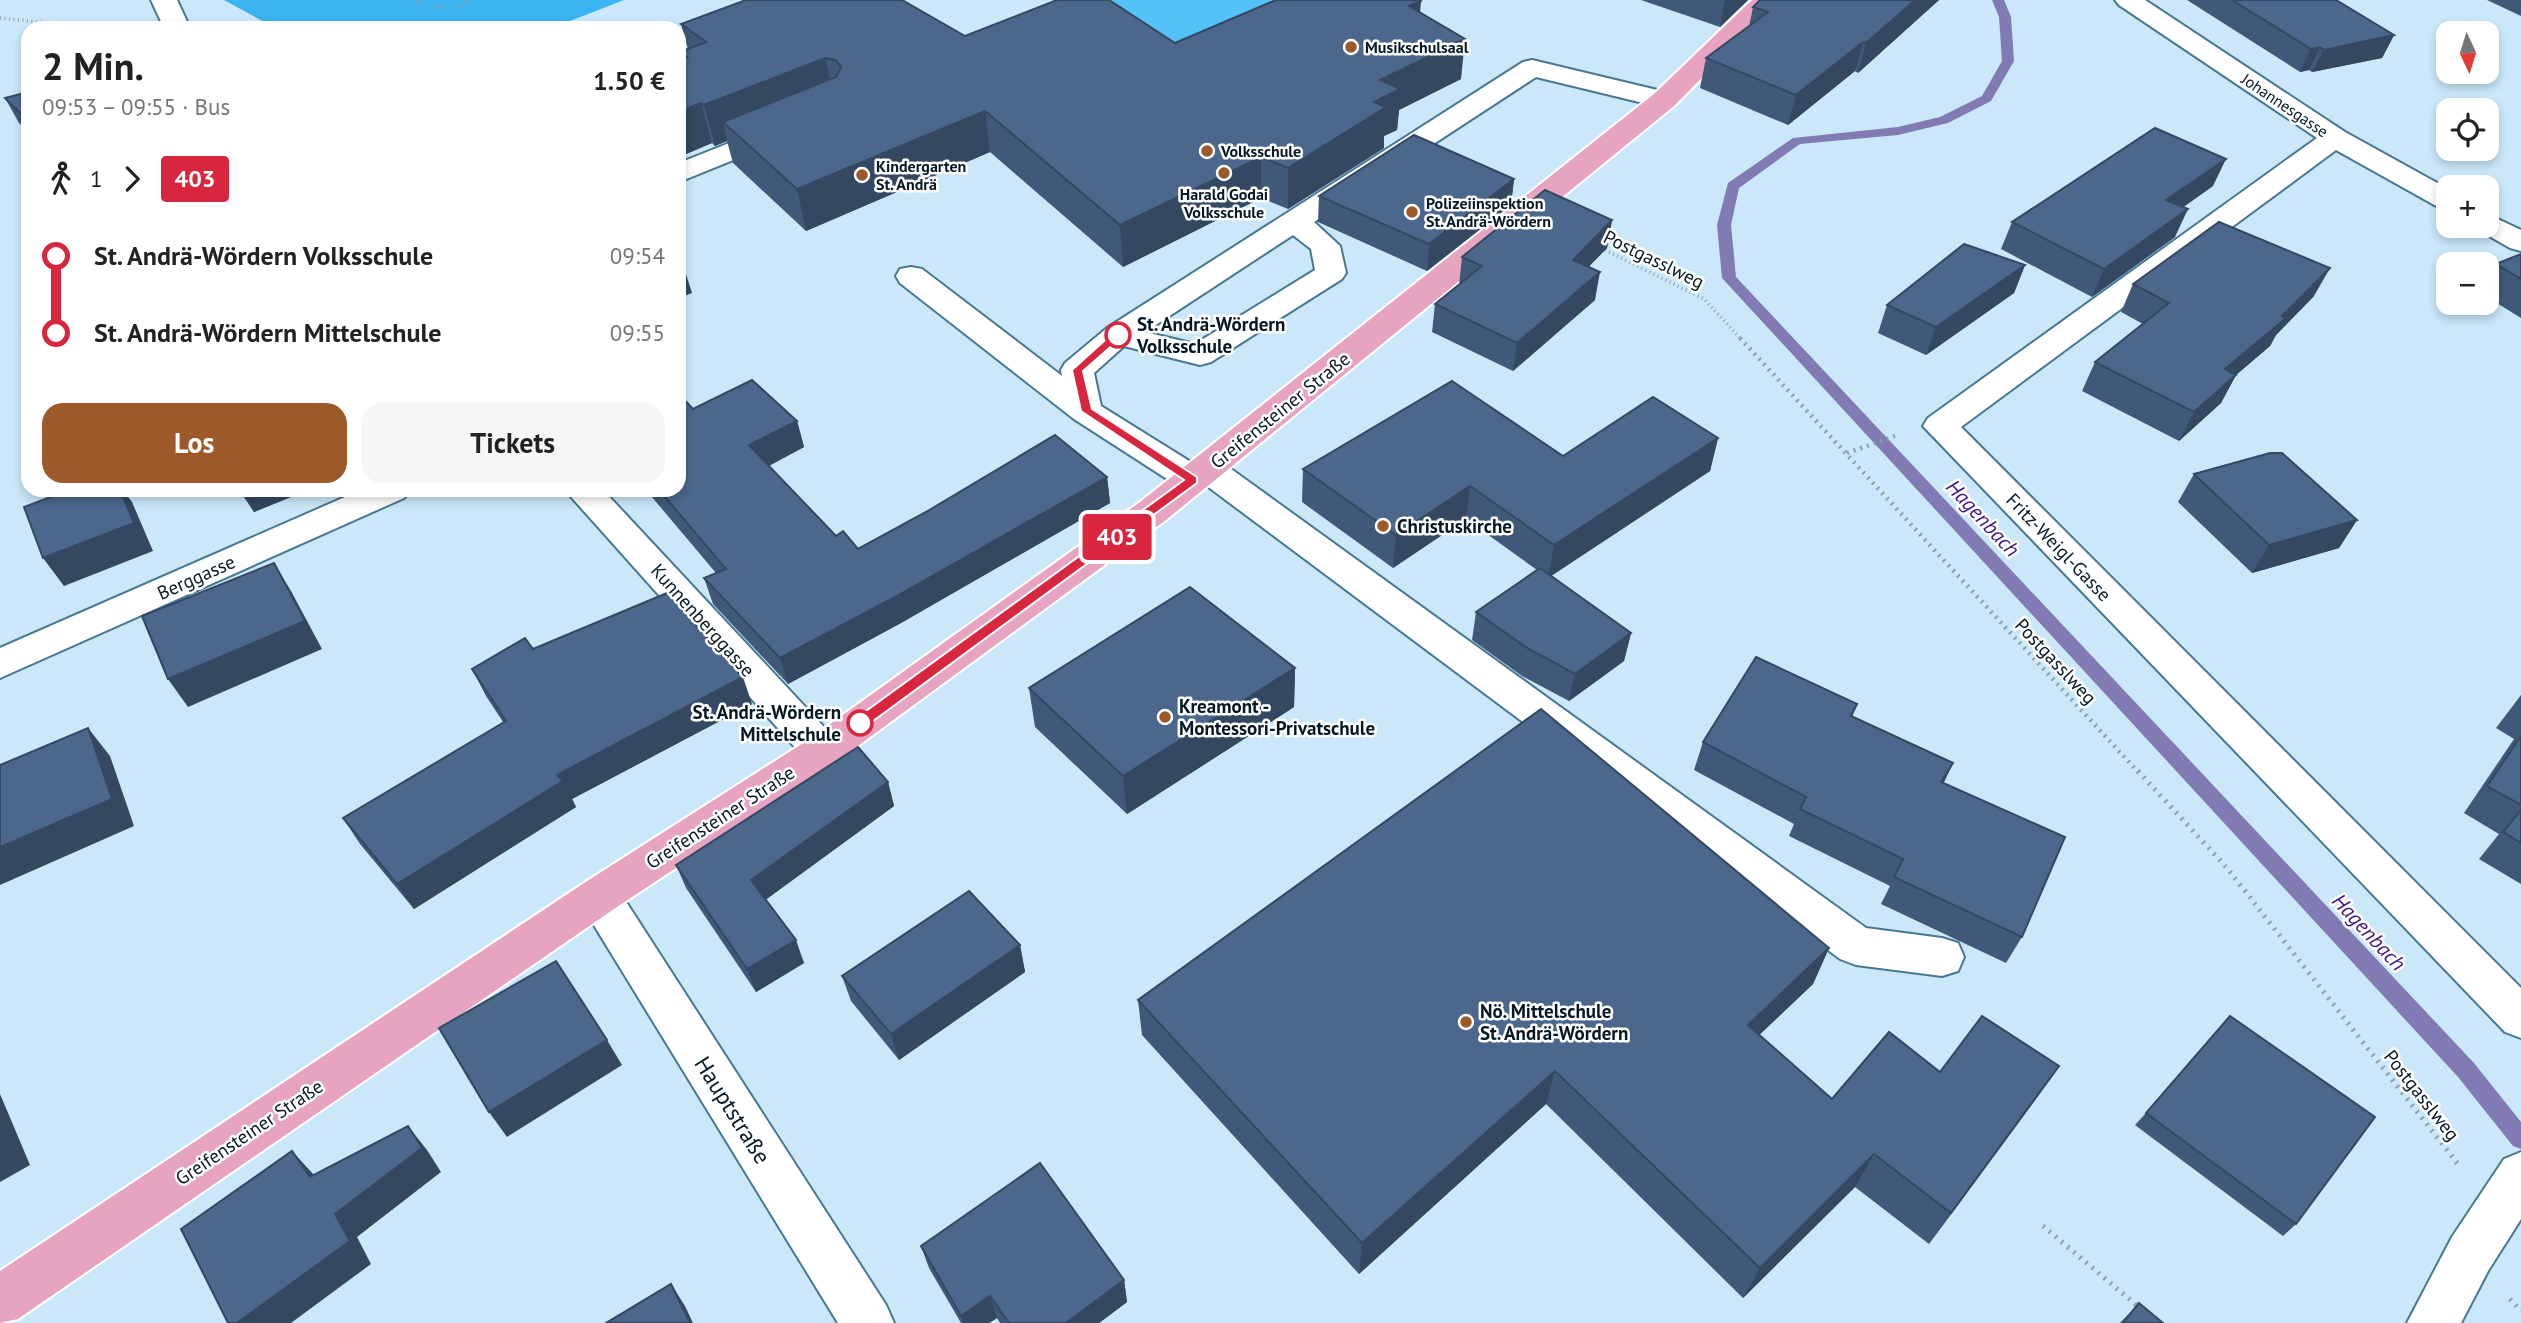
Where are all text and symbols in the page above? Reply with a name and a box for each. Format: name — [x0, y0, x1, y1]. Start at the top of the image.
north arrow — [2436, 21, 2499, 84]
map controls — [2436, 21, 2499, 315]
place label: Musikschulsaal — [1365, 37, 1469, 57]
marker: Musikschulsaal — [1343, 39, 1359, 55]
text: 2 Min. — [42, 41, 144, 90]
text: 1.50 € — [593, 64, 665, 97]
street label: Johannesgasse — [2237, 68, 2332, 141]
text: 09:53 – 09:55 · Bus — [42, 92, 230, 121]
button: locate — [2436, 98, 2499, 161]
place label: Volksschule — [1220, 141, 1301, 161]
marker: Volksschule — [1199, 143, 1215, 159]
place label: Kindergarten St. Andrä — [876, 156, 966, 194]
icon: walk — [42, 160, 80, 198]
icon: forward — [113, 160, 151, 198]
text: 403 — [175, 163, 215, 194]
text: 1 — [90, 164, 103, 193]
marker: Harald Godai Volksschule — [1216, 165, 1232, 181]
marker: Kindergarten St. Andrä — [854, 167, 870, 183]
button: + — [2436, 175, 2499, 238]
place label: Harald Godai Volksschule — [1180, 184, 1268, 222]
place label: Polizeiinspektion St. Andrä-Wördern — [1426, 193, 1551, 231]
marker: Polizeiinspektion St. Andrä-Wördern — [1404, 204, 1420, 220]
street label: Postgasslweg — [1600, 224, 1708, 294]
text: St. Andrä-Wördern Volksschule — [94, 239, 433, 272]
text: 09:54 — [610, 241, 665, 270]
button: − — [2436, 252, 2499, 315]
place label: St. Andrä-Wördern Volksschule — [1136, 312, 1285, 358]
text: St. Andrä-Wördern Mittelschule — [94, 316, 441, 349]
text: 09:55 — [610, 318, 665, 347]
marker: St. Andrä-Wördern Volksschule — [1105, 322, 1131, 348]
street label: Greifensteiner Straße — [1205, 346, 1355, 474]
button: Los — [42, 403, 347, 483]
button: Tickets — [361, 403, 665, 483]
water label: Hagenbach — [1940, 474, 2026, 562]
street label: Fritz-Weigl-Gasse — [2001, 488, 2117, 606]
line badge: 403 — [1077, 514, 1157, 560]
place label: Christuskirche — [1397, 514, 1512, 538]
marker: Christuskirche — [1375, 518, 1391, 534]
text: 403 — [1097, 521, 1137, 552]
street label: Berggasse — [153, 549, 239, 605]
street label: Kunnenberggasse — [646, 558, 760, 682]
street label: Postgasslweg — [2010, 613, 2102, 709]
place label: Kreamont - Montessori-Privatschule — [1179, 694, 1375, 740]
place label: St. Andrä-Wördern Mittelschule — [693, 700, 841, 746]
marker: Kreamont - Montessori-Privatschule — [1157, 709, 1173, 725]
marker: St. Andrä-Wördern Mittelschule — [847, 710, 873, 736]
street label: Greifensteiner Straße — [641, 760, 799, 874]
water label: Hagenbach — [2326, 888, 2412, 976]
place label: Nö. Mittelschule St. Andrä-Wördern — [1480, 999, 1628, 1045]
marker: Nö. Mittelschule St. Andrä-Wördern — [1458, 1014, 1474, 1030]
street label: Postgasslweg — [2379, 1045, 2465, 1145]
street label: Hauptstraße — [689, 1051, 777, 1169]
street label: Greifensteiner Straße — [171, 1074, 327, 1190]

